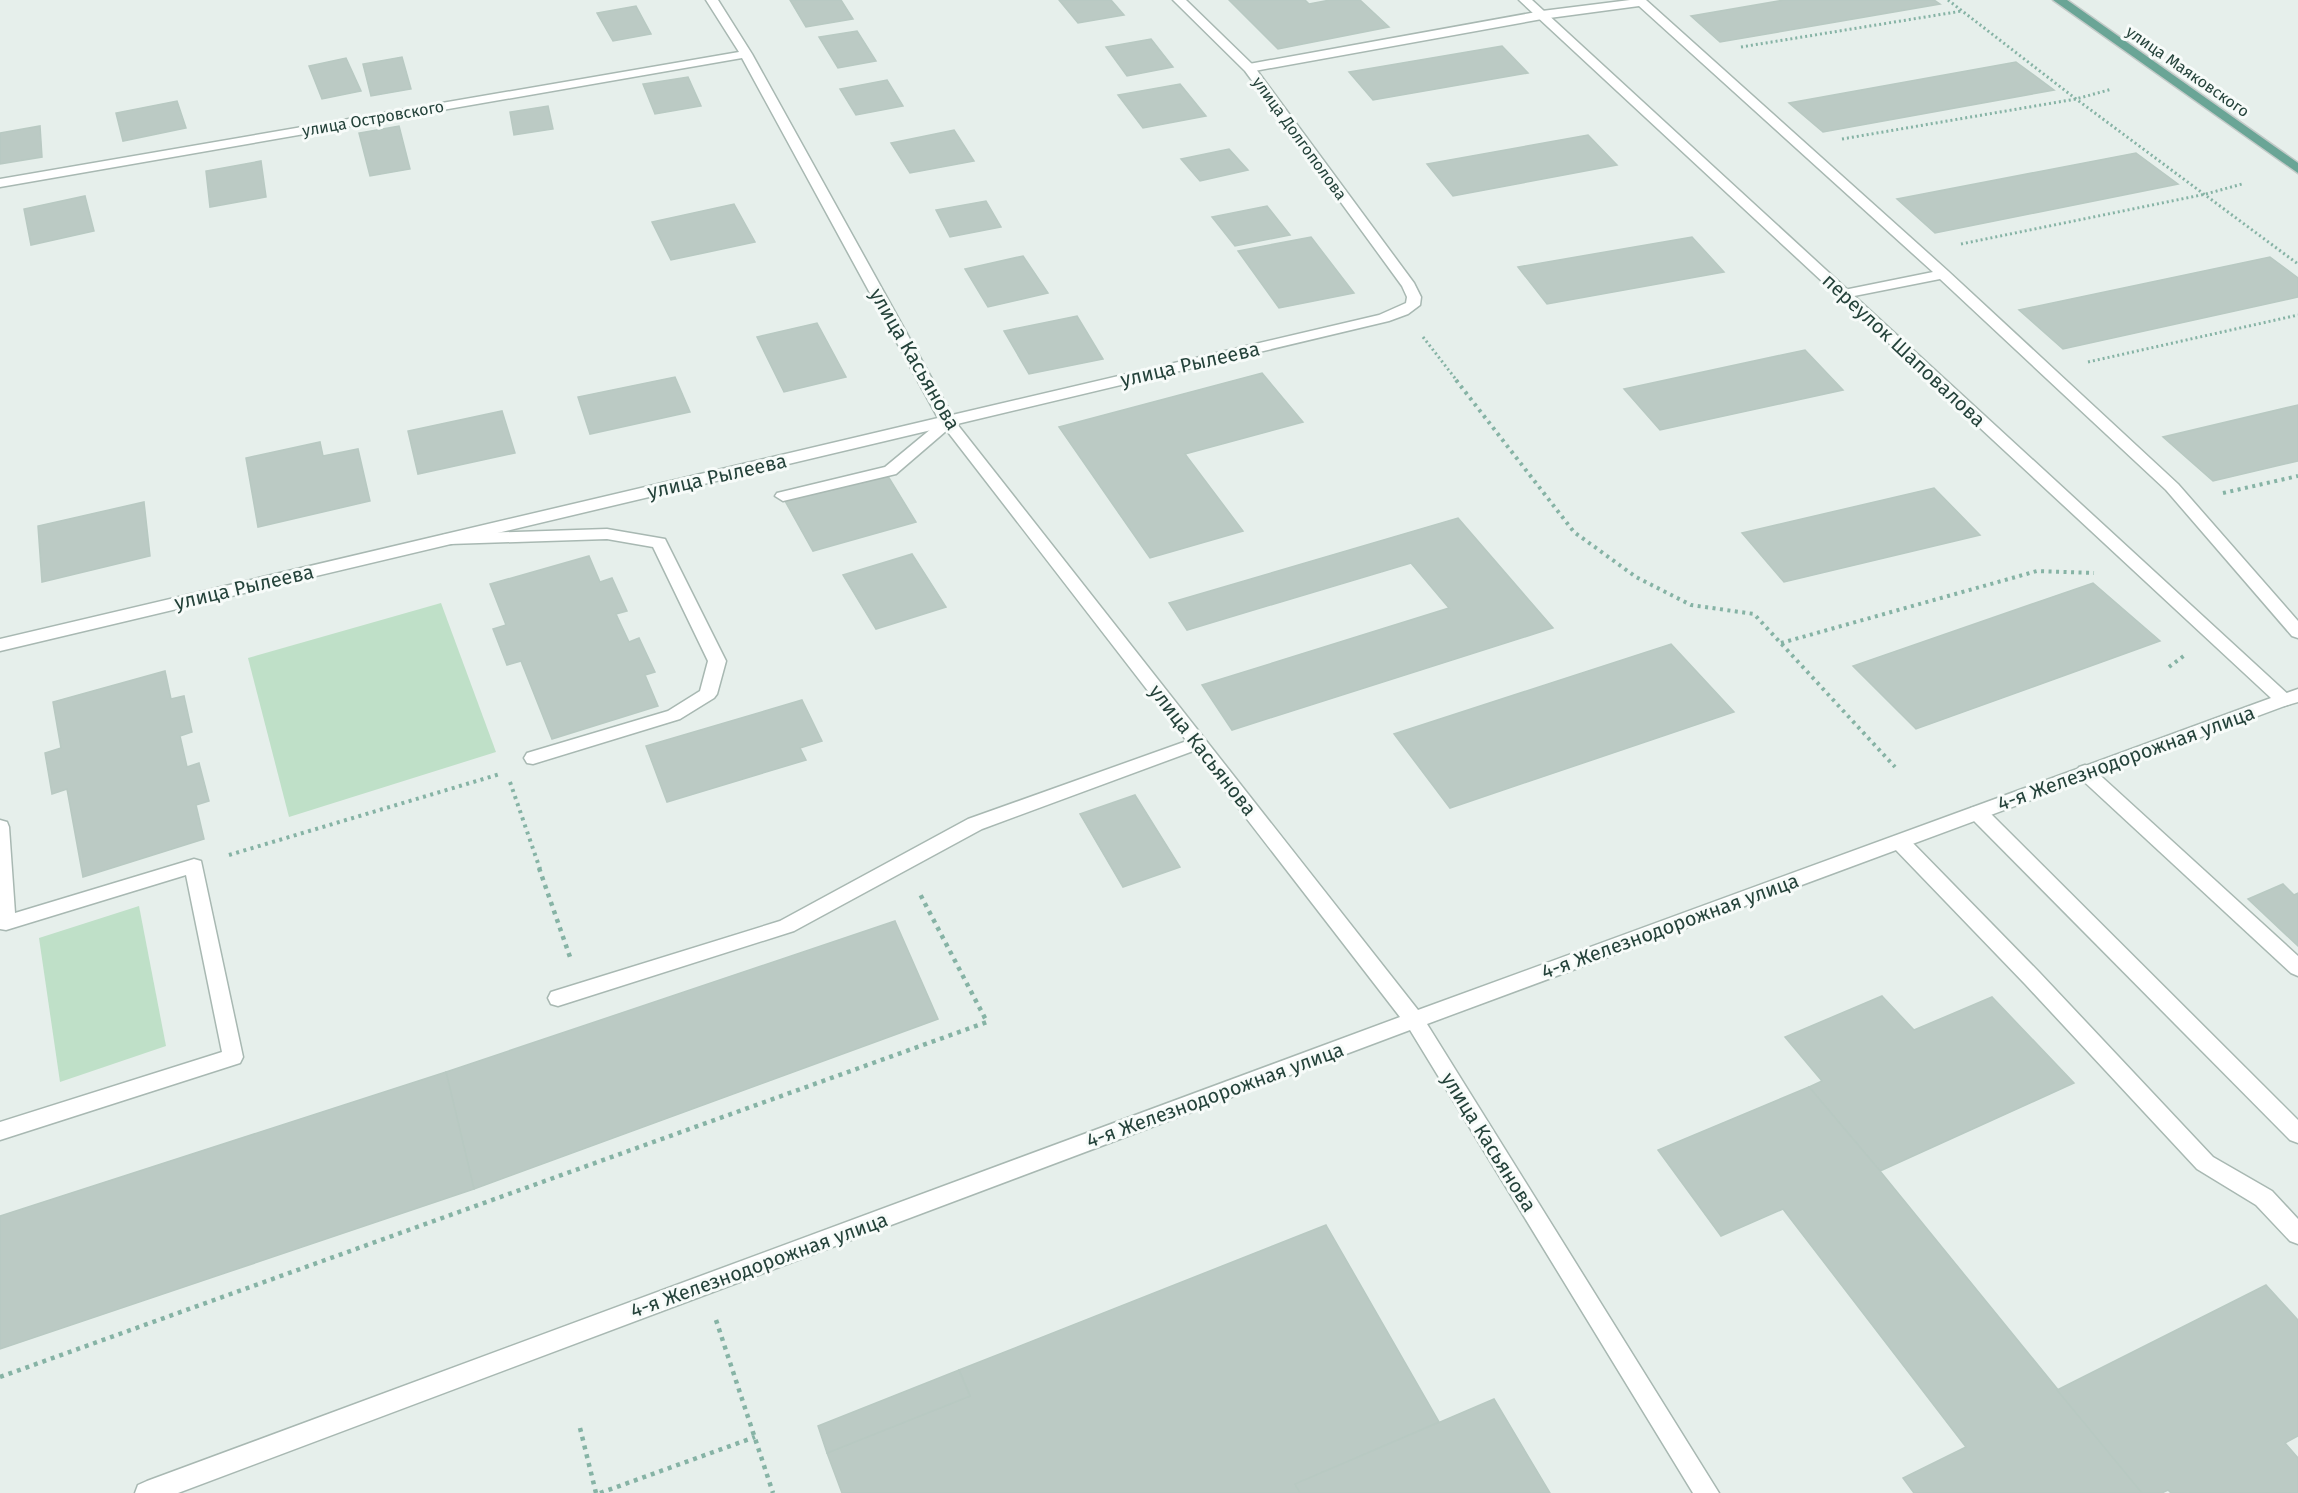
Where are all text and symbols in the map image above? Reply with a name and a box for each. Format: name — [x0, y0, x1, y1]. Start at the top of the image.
street label: улица Маяковского — [2122, 22, 2253, 121]
street label: улица Долгополова — [1249, 73, 1351, 204]
street label: улица Островского — [301, 97, 445, 140]
street label: переулок Шаповалова — [1818, 268, 1990, 432]
street label: улица Касьянова — [865, 284, 965, 434]
street label: улица Рылеева — [1118, 336, 1262, 392]
street label: улица Рылеева — [645, 448, 789, 504]
street label: улица Рылеева — [172, 559, 316, 615]
street label: улица Касьянова — [1144, 680, 1262, 820]
street label: 4-я Железнодорожная улица — [1994, 700, 2258, 816]
street label: 4-я Железнодорожная улица — [1538, 868, 1802, 984]
street label: 4-я Железнодорожная улица — [1083, 1037, 1347, 1153]
street label: улица Касьянова — [1436, 1068, 1542, 1216]
street label: 4-я Железнодорожная улица — [627, 1207, 891, 1323]

